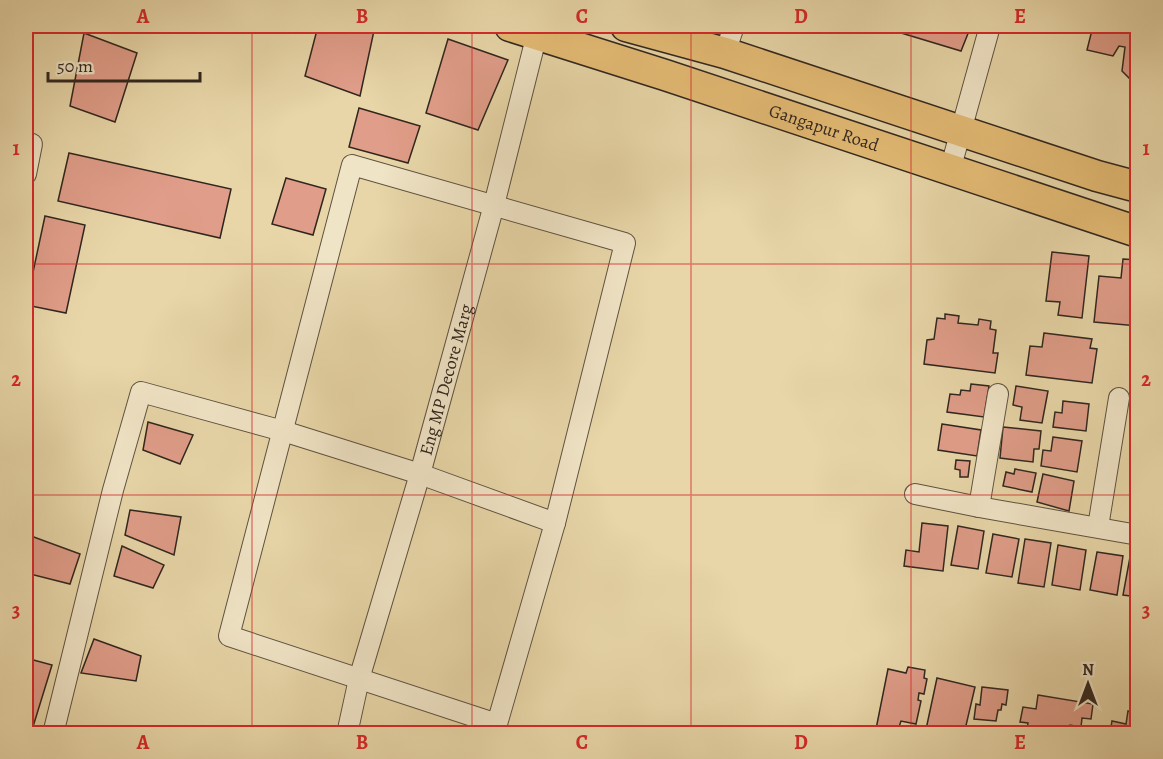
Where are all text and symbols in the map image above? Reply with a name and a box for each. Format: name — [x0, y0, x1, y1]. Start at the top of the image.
text: A — [136, 3, 150, 30]
text: B — [356, 3, 368, 30]
text: C — [576, 3, 588, 30]
text: D — [794, 3, 808, 30]
text: E — [1014, 3, 1026, 30]
scale bar — [48, 45, 200, 83]
text: 50 m — [57, 54, 93, 78]
street label: Gangapur Road — [766, 98, 882, 157]
text: 1 — [12, 135, 20, 162]
text: 1 — [1142, 135, 1150, 162]
street label: Eng MP Decore Marg — [414, 301, 478, 458]
text: 2 — [11, 366, 21, 393]
text: 2 — [1141, 366, 1151, 393]
text: 3 — [12, 597, 20, 624]
text: 3 — [1142, 597, 1150, 624]
north arrow — [1058, 654, 1118, 714]
text: N — [1082, 659, 1094, 681]
text: A — [136, 729, 150, 756]
text: B — [356, 729, 368, 756]
text: C — [576, 729, 588, 756]
text: D — [794, 729, 808, 756]
text: E — [1014, 729, 1026, 756]

